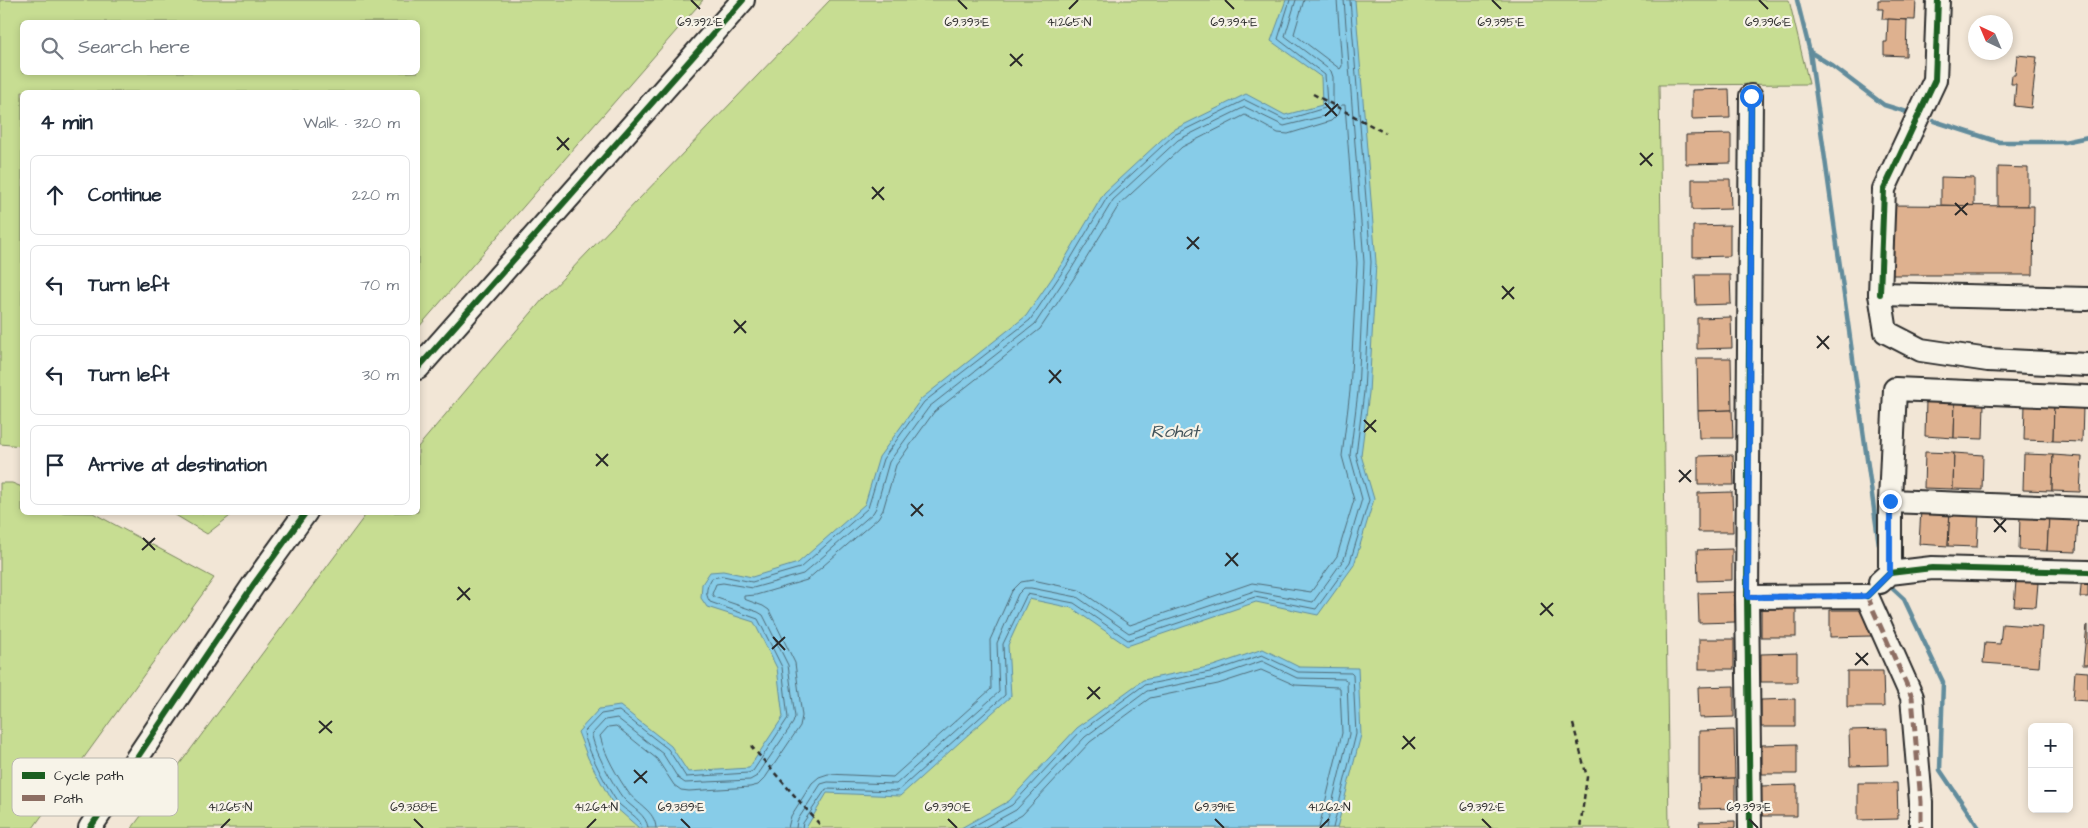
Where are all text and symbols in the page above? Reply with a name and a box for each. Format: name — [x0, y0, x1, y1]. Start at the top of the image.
text: 69.392°E — [677, 14, 723, 31]
text: 69.393°E — [945, 14, 989, 31]
text: 41.265°N — [1047, 14, 1092, 31]
text: 69.394°E — [1211, 14, 1257, 31]
text: 69.395°E — [1477, 14, 1525, 31]
text: 69.396°E — [1745, 14, 1791, 31]
north arrow — [1968, 15, 2013, 60]
search box — [20, 20, 420, 75]
icon: search — [38, 34, 66, 62]
text: Search here — [78, 34, 190, 61]
route start — [1740, 85, 1763, 108]
text: 4 min — [40, 108, 93, 137]
text: Walk · 320 m — [303, 112, 400, 134]
icon: ahead — [41, 181, 69, 209]
text: Continue — [88, 182, 162, 209]
text: 220 m — [352, 184, 399, 206]
icon: left — [41, 271, 69, 299]
text: Turn left — [88, 272, 169, 299]
text: 70 m — [360, 274, 399, 296]
icon: left — [41, 361, 69, 389]
text: Turn left — [88, 362, 169, 389]
text: 30 m — [362, 364, 399, 386]
water label: Rohat — [1151, 419, 1201, 444]
icon: arrive — [41, 451, 69, 479]
text: Arrive at destination — [88, 452, 267, 479]
route end — [1879, 490, 1902, 513]
map controls — [2028, 723, 2073, 813]
button: + — [2028, 723, 2073, 768]
legend — [12, 758, 178, 816]
text: Cycle path — [54, 766, 123, 786]
button: − — [2028, 768, 2073, 813]
text: Path — [54, 789, 83, 809]
text: 41.265°N — [208, 799, 253, 816]
text: 69.388°E — [390, 799, 438, 816]
text: 41.264°N — [574, 799, 619, 816]
text: 69.389°E — [658, 799, 704, 816]
text: 69.390°E — [925, 799, 971, 816]
text: 69.391°E — [1195, 799, 1235, 816]
text: 41.262°N — [1308, 799, 1351, 816]
text: 69.392°E — [1459, 799, 1505, 816]
text: 69.393°E — [1727, 799, 1771, 816]

